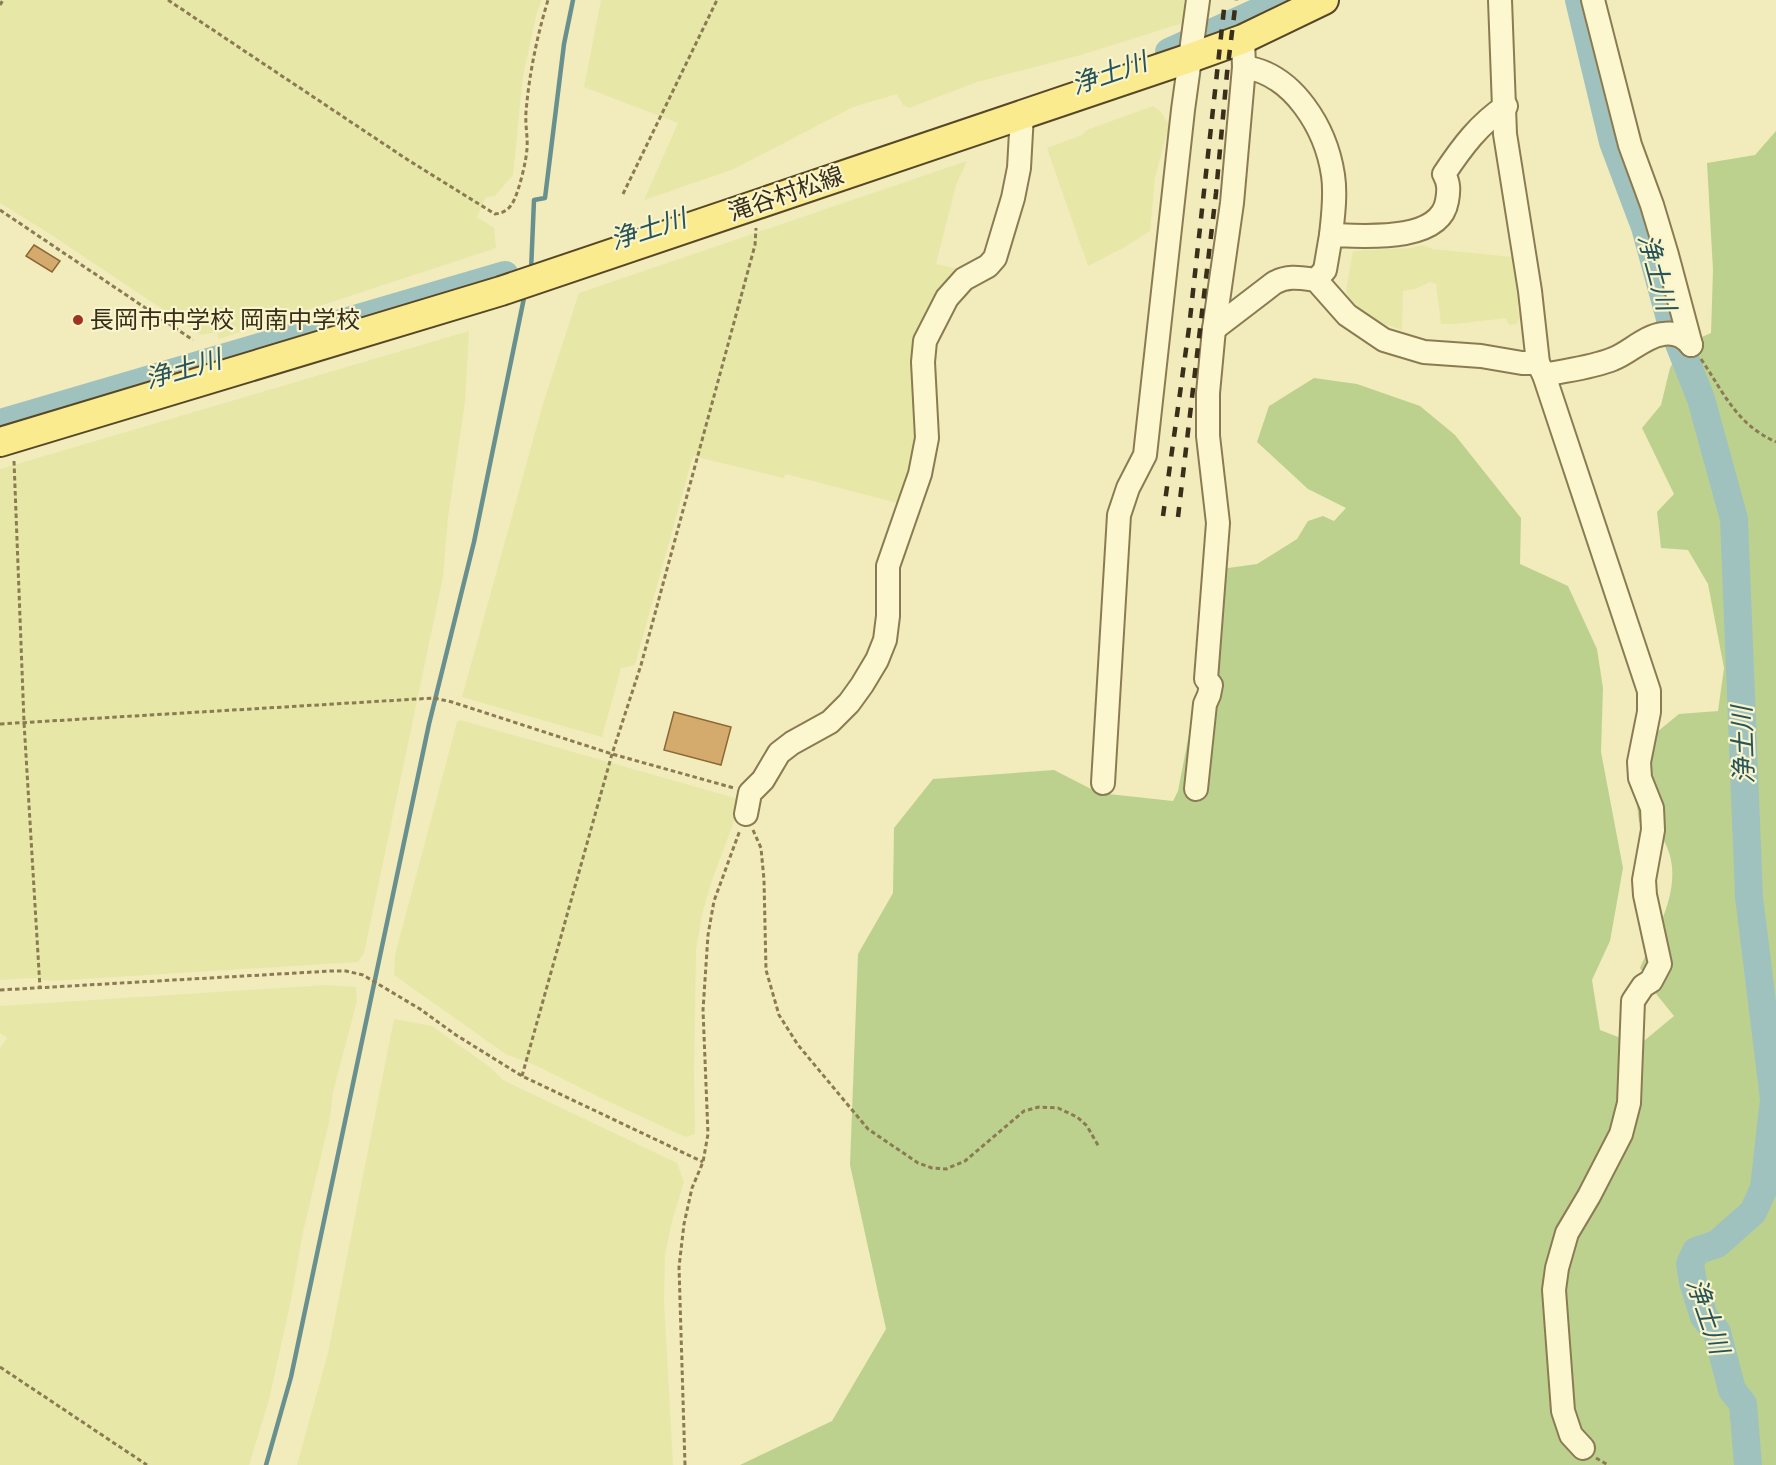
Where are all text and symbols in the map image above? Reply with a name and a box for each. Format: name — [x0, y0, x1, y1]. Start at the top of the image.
water label: 浄土川 — [1066, 41, 1156, 106]
street label: 滝谷村松線 — [724, 158, 849, 231]
water label: 浄土川 — [605, 198, 694, 261]
water label: 浄土川 — [1627, 229, 1686, 318]
place label: 長岡市中学校 岡南中学校 — [90, 303, 360, 339]
marker: 長岡市中学校 岡南中学校 — [71, 313, 85, 327]
water label: 浄土川 — [140, 339, 229, 400]
water label: 浄土川 — [1723, 702, 1765, 785]
water label: 浄土川 — [1675, 1273, 1740, 1363]

